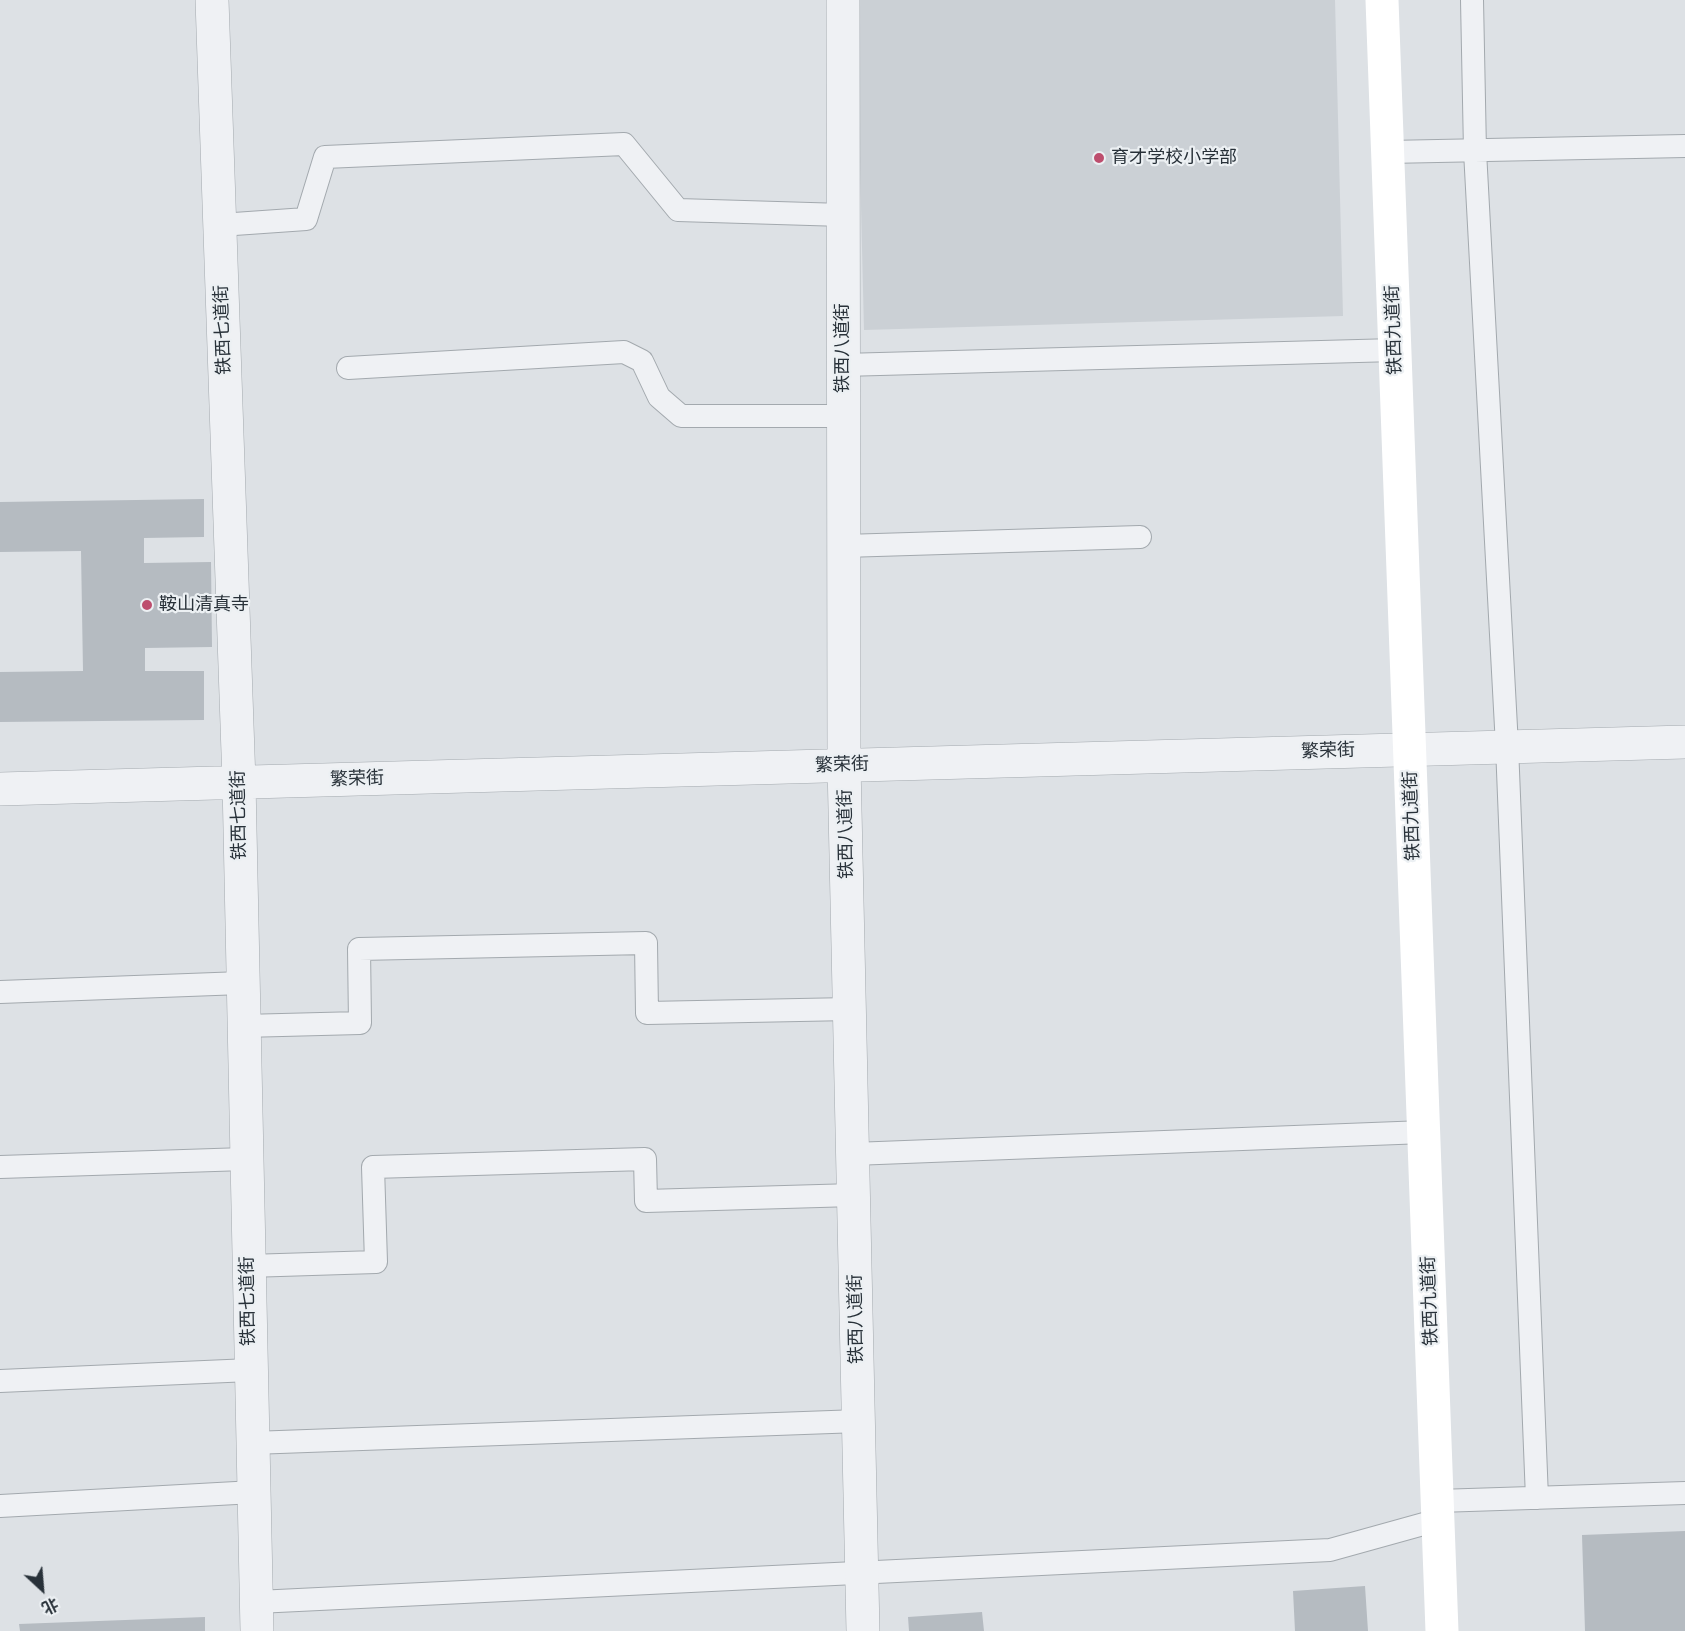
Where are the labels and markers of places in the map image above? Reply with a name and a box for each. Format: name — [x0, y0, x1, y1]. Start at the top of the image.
place label: 育才学校小学部 — [1111, 147, 1237, 169]
marker: 育才学校小学部 — [1092, 151, 1106, 165]
place label: 鞍山清真寺 — [159, 594, 249, 616]
marker: 鞍山清真寺 — [140, 598, 154, 612]

